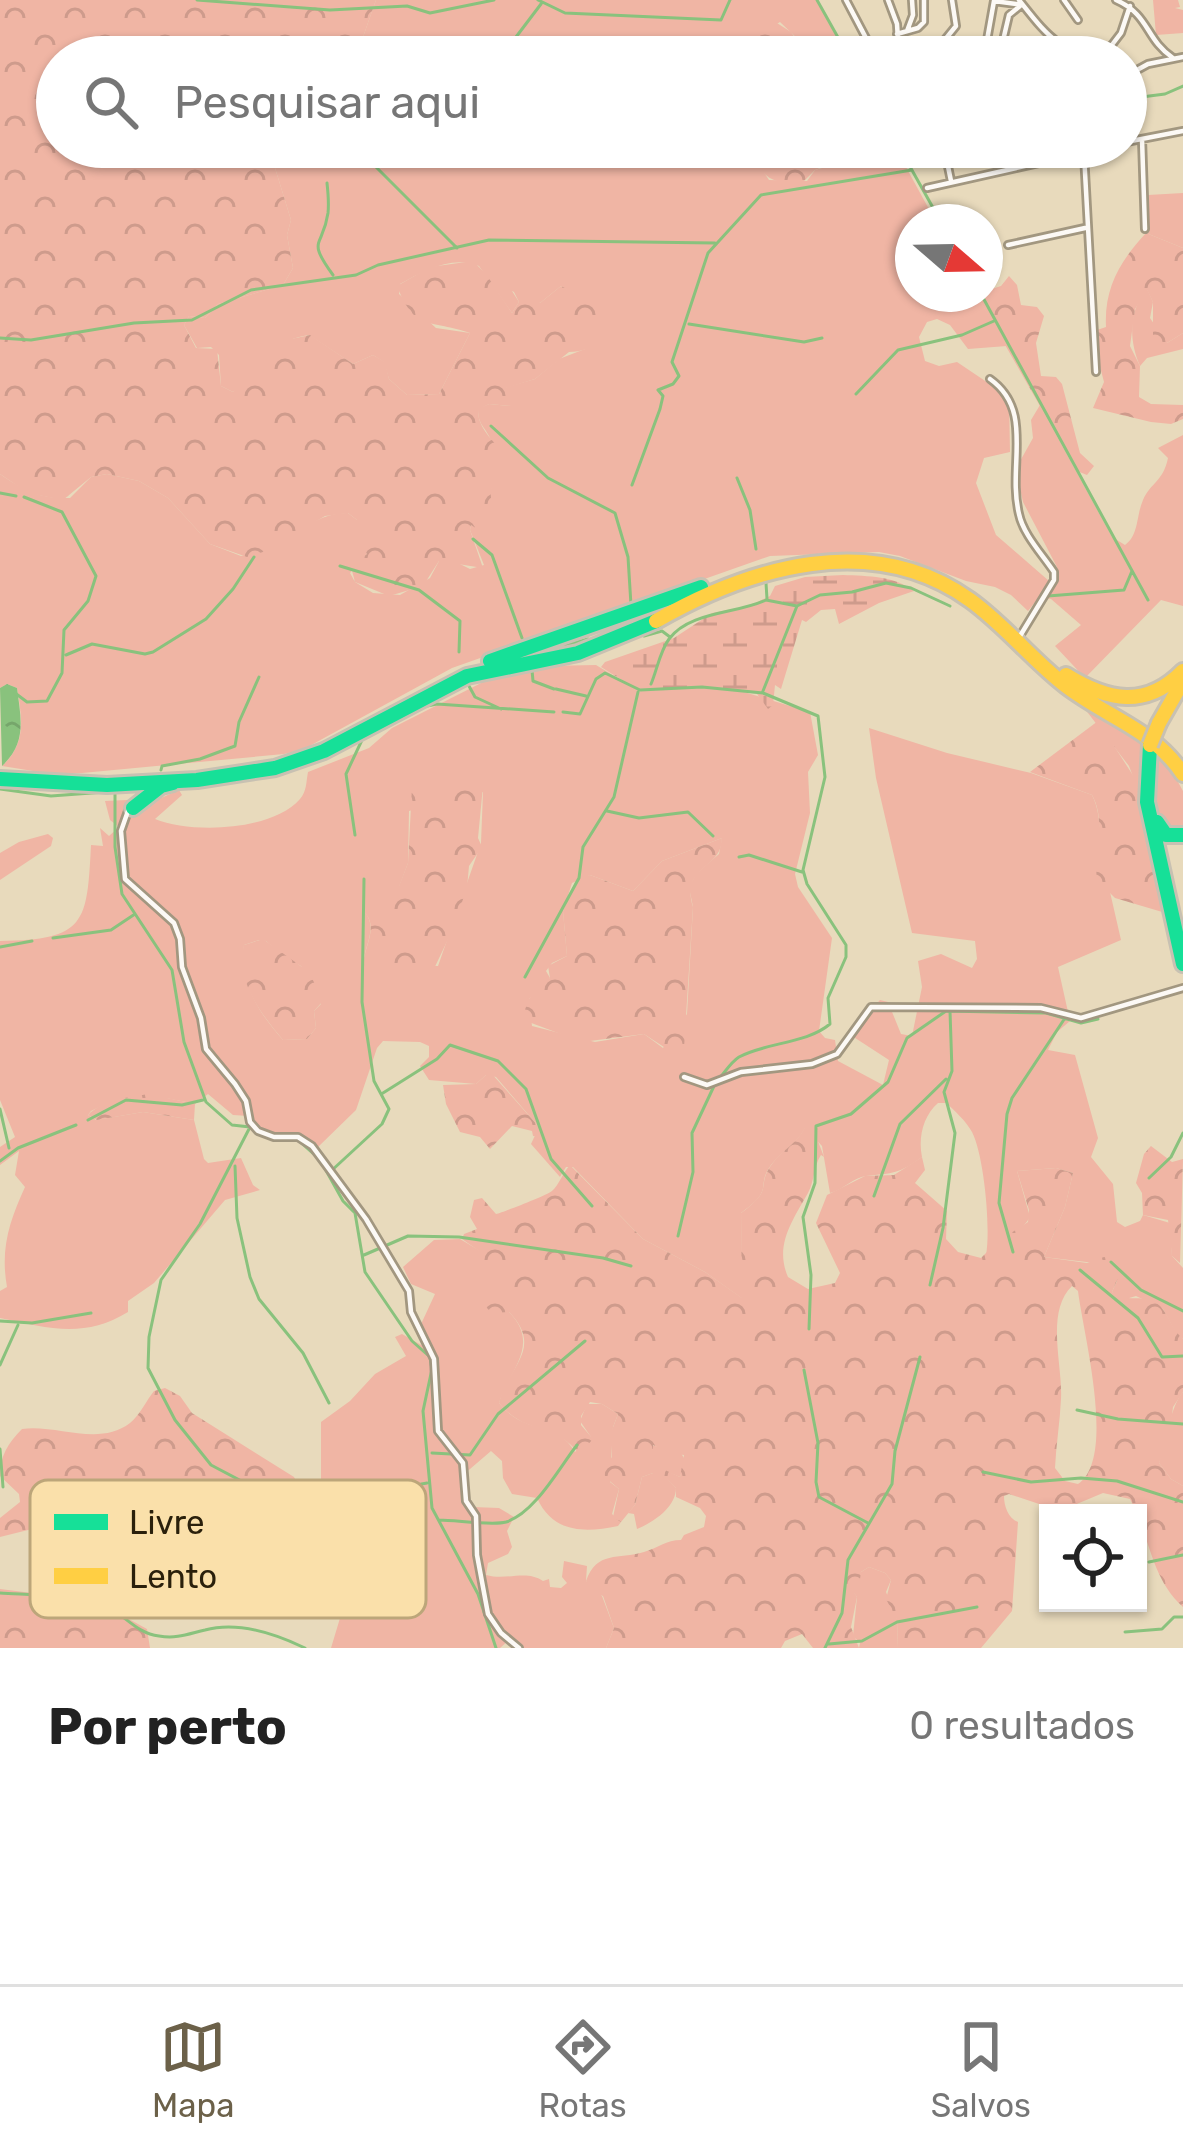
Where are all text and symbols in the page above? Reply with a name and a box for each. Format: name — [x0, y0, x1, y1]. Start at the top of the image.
search box — [36, 36, 1147, 168]
icon: search — [78, 69, 144, 135]
text: Pesquisar aqui — [174, 76, 480, 129]
north arrow — [895, 204, 1003, 312]
legend — [30, 1480, 426, 1618]
text: Livre — [129, 1503, 205, 1542]
map controls — [1039, 1504, 1147, 1612]
button: locate — [1039, 1504, 1147, 1612]
text: Lento — [129, 1557, 217, 1596]
text: Por perto — [48, 1696, 287, 1757]
text: 0 resultados — [909, 1703, 1135, 1749]
tab: Mapa — [152, 2014, 234, 2125]
tab: Rotas — [538, 2014, 627, 2125]
tab: Salvos — [931, 2014, 1031, 2125]

